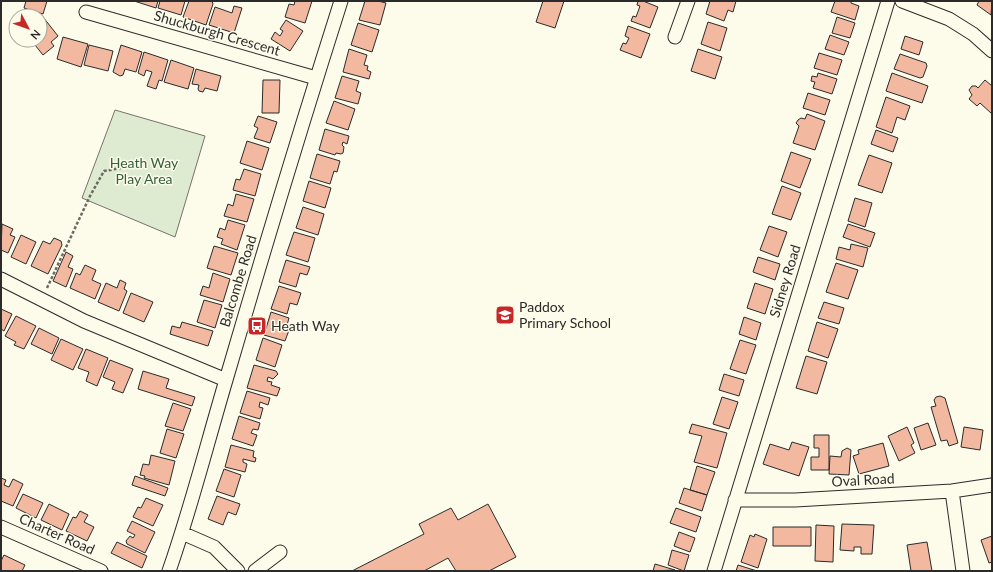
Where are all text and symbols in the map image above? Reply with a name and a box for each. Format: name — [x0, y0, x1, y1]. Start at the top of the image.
street label: Shuckburgh Crescent — [152, 6, 282, 59]
north arrow — [8, 8, 48, 48]
text: N — [28, 27, 44, 42]
park label: Heath Way Play Area — [110, 154, 179, 187]
street label: Balcombe Road — [215, 233, 260, 329]
street label: Sidney Road — [765, 242, 804, 319]
place label: Paddox Primary School — [519, 298, 611, 331]
school or university icon: Paddox Primary School — [494, 304, 516, 326]
bus stop icon: Heath Way — [246, 315, 268, 337]
place label: Heath Way — [271, 317, 340, 334]
street label: Oval Road — [831, 469, 895, 490]
street label: Charter Road — [17, 509, 98, 558]

